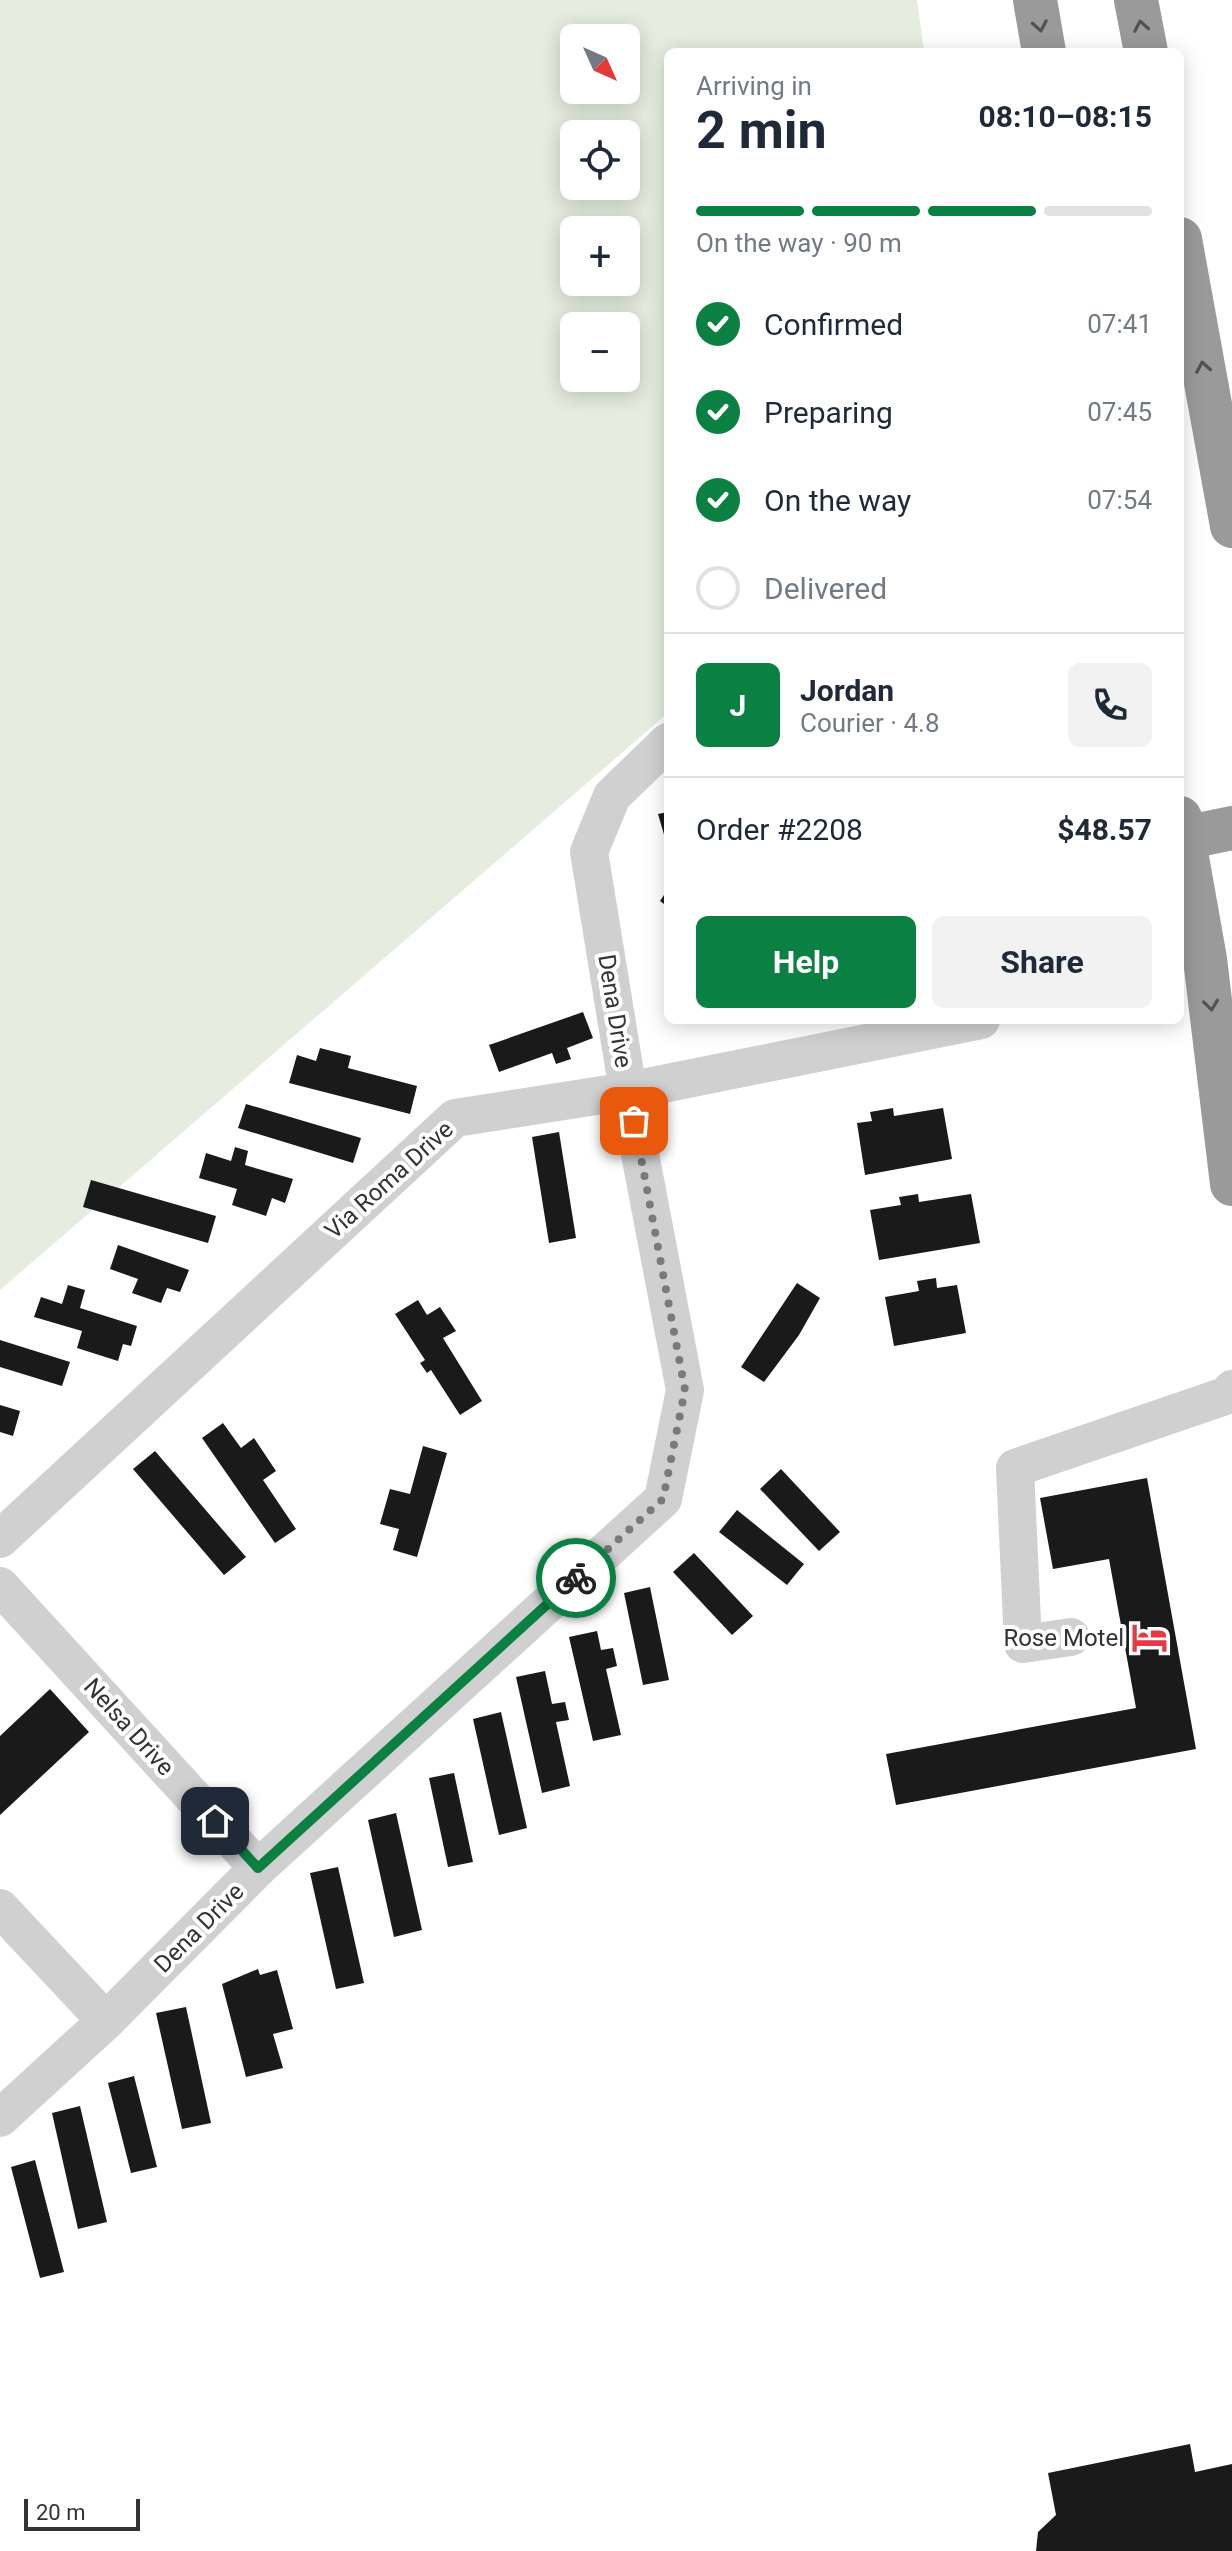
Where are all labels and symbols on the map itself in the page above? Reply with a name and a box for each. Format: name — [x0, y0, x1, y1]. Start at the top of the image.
one-way arrow — [1030, 19, 1047, 33]
one-way arrow — [1134, 19, 1151, 33]
north arrow — [560, 24, 640, 104]
one-way arrow — [1196, 360, 1213, 374]
street label: Dena Drive — [592, 952, 638, 1070]
one-way arrow — [1202, 999, 1219, 1012]
pin — [600, 1087, 668, 1155]
street label: Via Roma Drive — [319, 1115, 459, 1245]
courier — [536, 1538, 616, 1618]
hotel icon: Rose Motel — [1131, 1619, 1169, 1657]
place label: Rose Motel — [1003, 1624, 1124, 1652]
street label: Nelsa Drive — [78, 1673, 180, 1781]
pin — [181, 1787, 249, 1855]
street label: Dena Drive — [149, 1878, 249, 1978]
scale bar — [24, 2495, 140, 2531]

